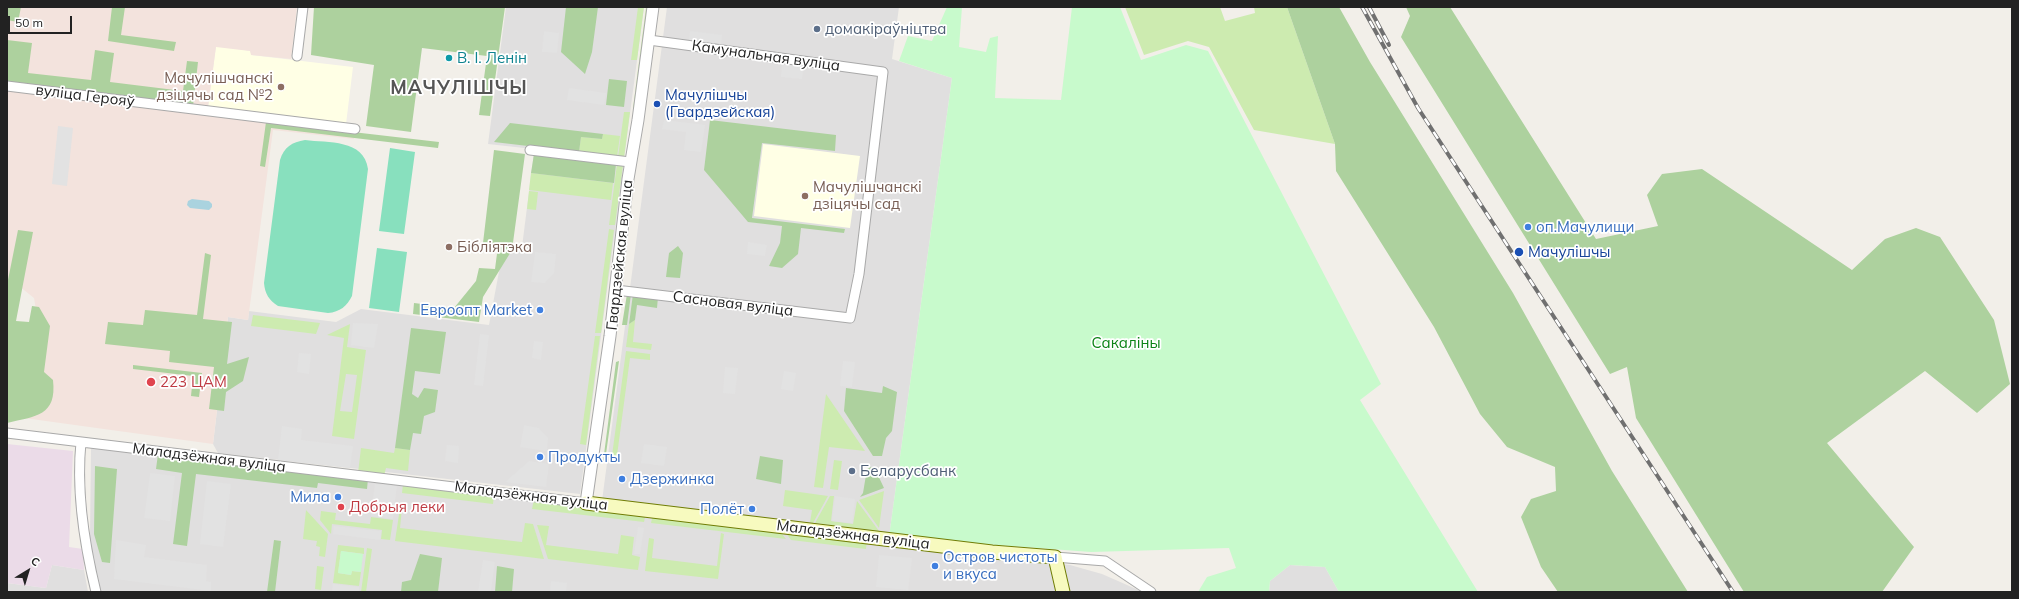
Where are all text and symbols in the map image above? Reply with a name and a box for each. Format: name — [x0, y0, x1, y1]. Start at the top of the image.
scale bar — [10, 8, 74, 34]
text: 50 m — [15, 15, 43, 30]
place label: домакіраўніцтва — [825, 20, 946, 38]
marker: домакіраўніцтва — [812, 24, 822, 34]
street label: Камунальная вуліца — [691, 37, 841, 75]
place label: В. І. Ленін — [457, 49, 527, 67]
marker: В. І. Ленін — [444, 53, 454, 63]
place label: Мачулішчанскі дзіцячы сад №2 — [157, 69, 273, 104]
district label: МАЧУЛІШЧЫ — [390, 77, 528, 99]
street label: вуліца Герояў — [34, 81, 136, 111]
marker: Мачулішчанскі дзіцячы сад №2 — [276, 82, 286, 92]
place label: Мачулішчы (Гвардзейская) — [665, 86, 775, 121]
marker: Мачулішчы (Гвардзейская) — [652, 99, 662, 109]
place label: Мачулішчанскі дзіцячы сад — [813, 178, 922, 213]
street label: Гвардзейская вуліца — [603, 179, 637, 331]
marker: Мачулішчанскі дзіцячы сад — [800, 191, 810, 201]
place label: оп.Мачулищи — [1536, 218, 1634, 236]
marker: оп.Мачулищи — [1523, 222, 1533, 232]
place label: Бібліятэка — [457, 238, 532, 256]
marker: Бібліятэка — [444, 242, 454, 252]
place label: Мачулішчы — [1528, 243, 1611, 261]
marker: Мачулішчы — [1513, 246, 1525, 258]
street label: Сасновая вуліца — [672, 288, 794, 320]
place label: Евроопт Market — [420, 301, 532, 319]
marker: Евроопт Market — [535, 305, 545, 315]
park label: Сакаліны — [1091, 334, 1161, 352]
place label: 223 ЦAM — [160, 373, 227, 391]
marker: 223 ЦAM — [145, 376, 157, 388]
street label: Маладзёжная вуліца — [131, 440, 287, 476]
place label: Продукты — [548, 448, 621, 466]
marker: Продукты — [535, 452, 545, 462]
place label: Беларусбанк — [860, 462, 956, 480]
marker: Беларусбанк — [847, 466, 857, 476]
place label: Дзержинка — [630, 470, 714, 488]
marker: Дзержинка — [617, 474, 627, 484]
street label: Маладзёжная вуліца — [453, 478, 609, 514]
place label: Мила — [290, 488, 330, 506]
marker: Мила — [333, 492, 343, 502]
place label: Добрыя леки — [349, 498, 445, 516]
place label: Полёт — [700, 500, 744, 518]
marker: Добрыя леки — [336, 502, 346, 512]
marker: Полёт — [747, 504, 757, 514]
street label: Маладзёжная вуліца — [775, 517, 931, 553]
place label: Остров чистоты и вкуса — [943, 548, 1058, 583]
north arrow — [8, 551, 48, 591]
text: С — [28, 554, 43, 569]
marker: Остров чистоты и вкуса — [930, 561, 940, 571]

